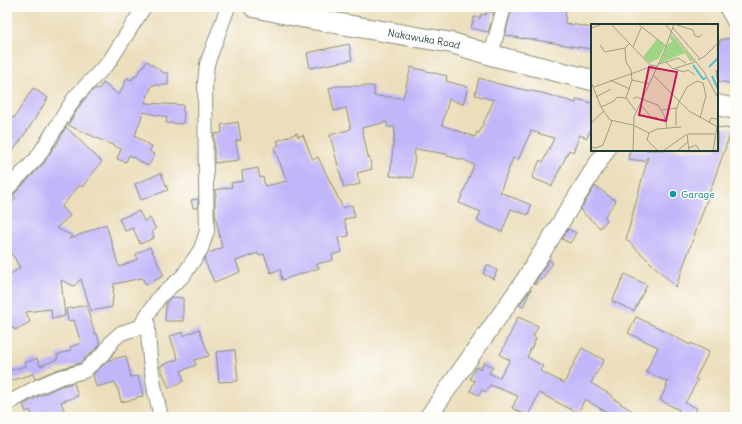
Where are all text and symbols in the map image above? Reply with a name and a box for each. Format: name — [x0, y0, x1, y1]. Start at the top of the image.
inset map — [591, 24, 718, 151]
street label: Nakawuka Road — [387, 26, 462, 52]
place label: Garage — [681, 188, 715, 201]
marker: Garage — [668, 189, 678, 199]

